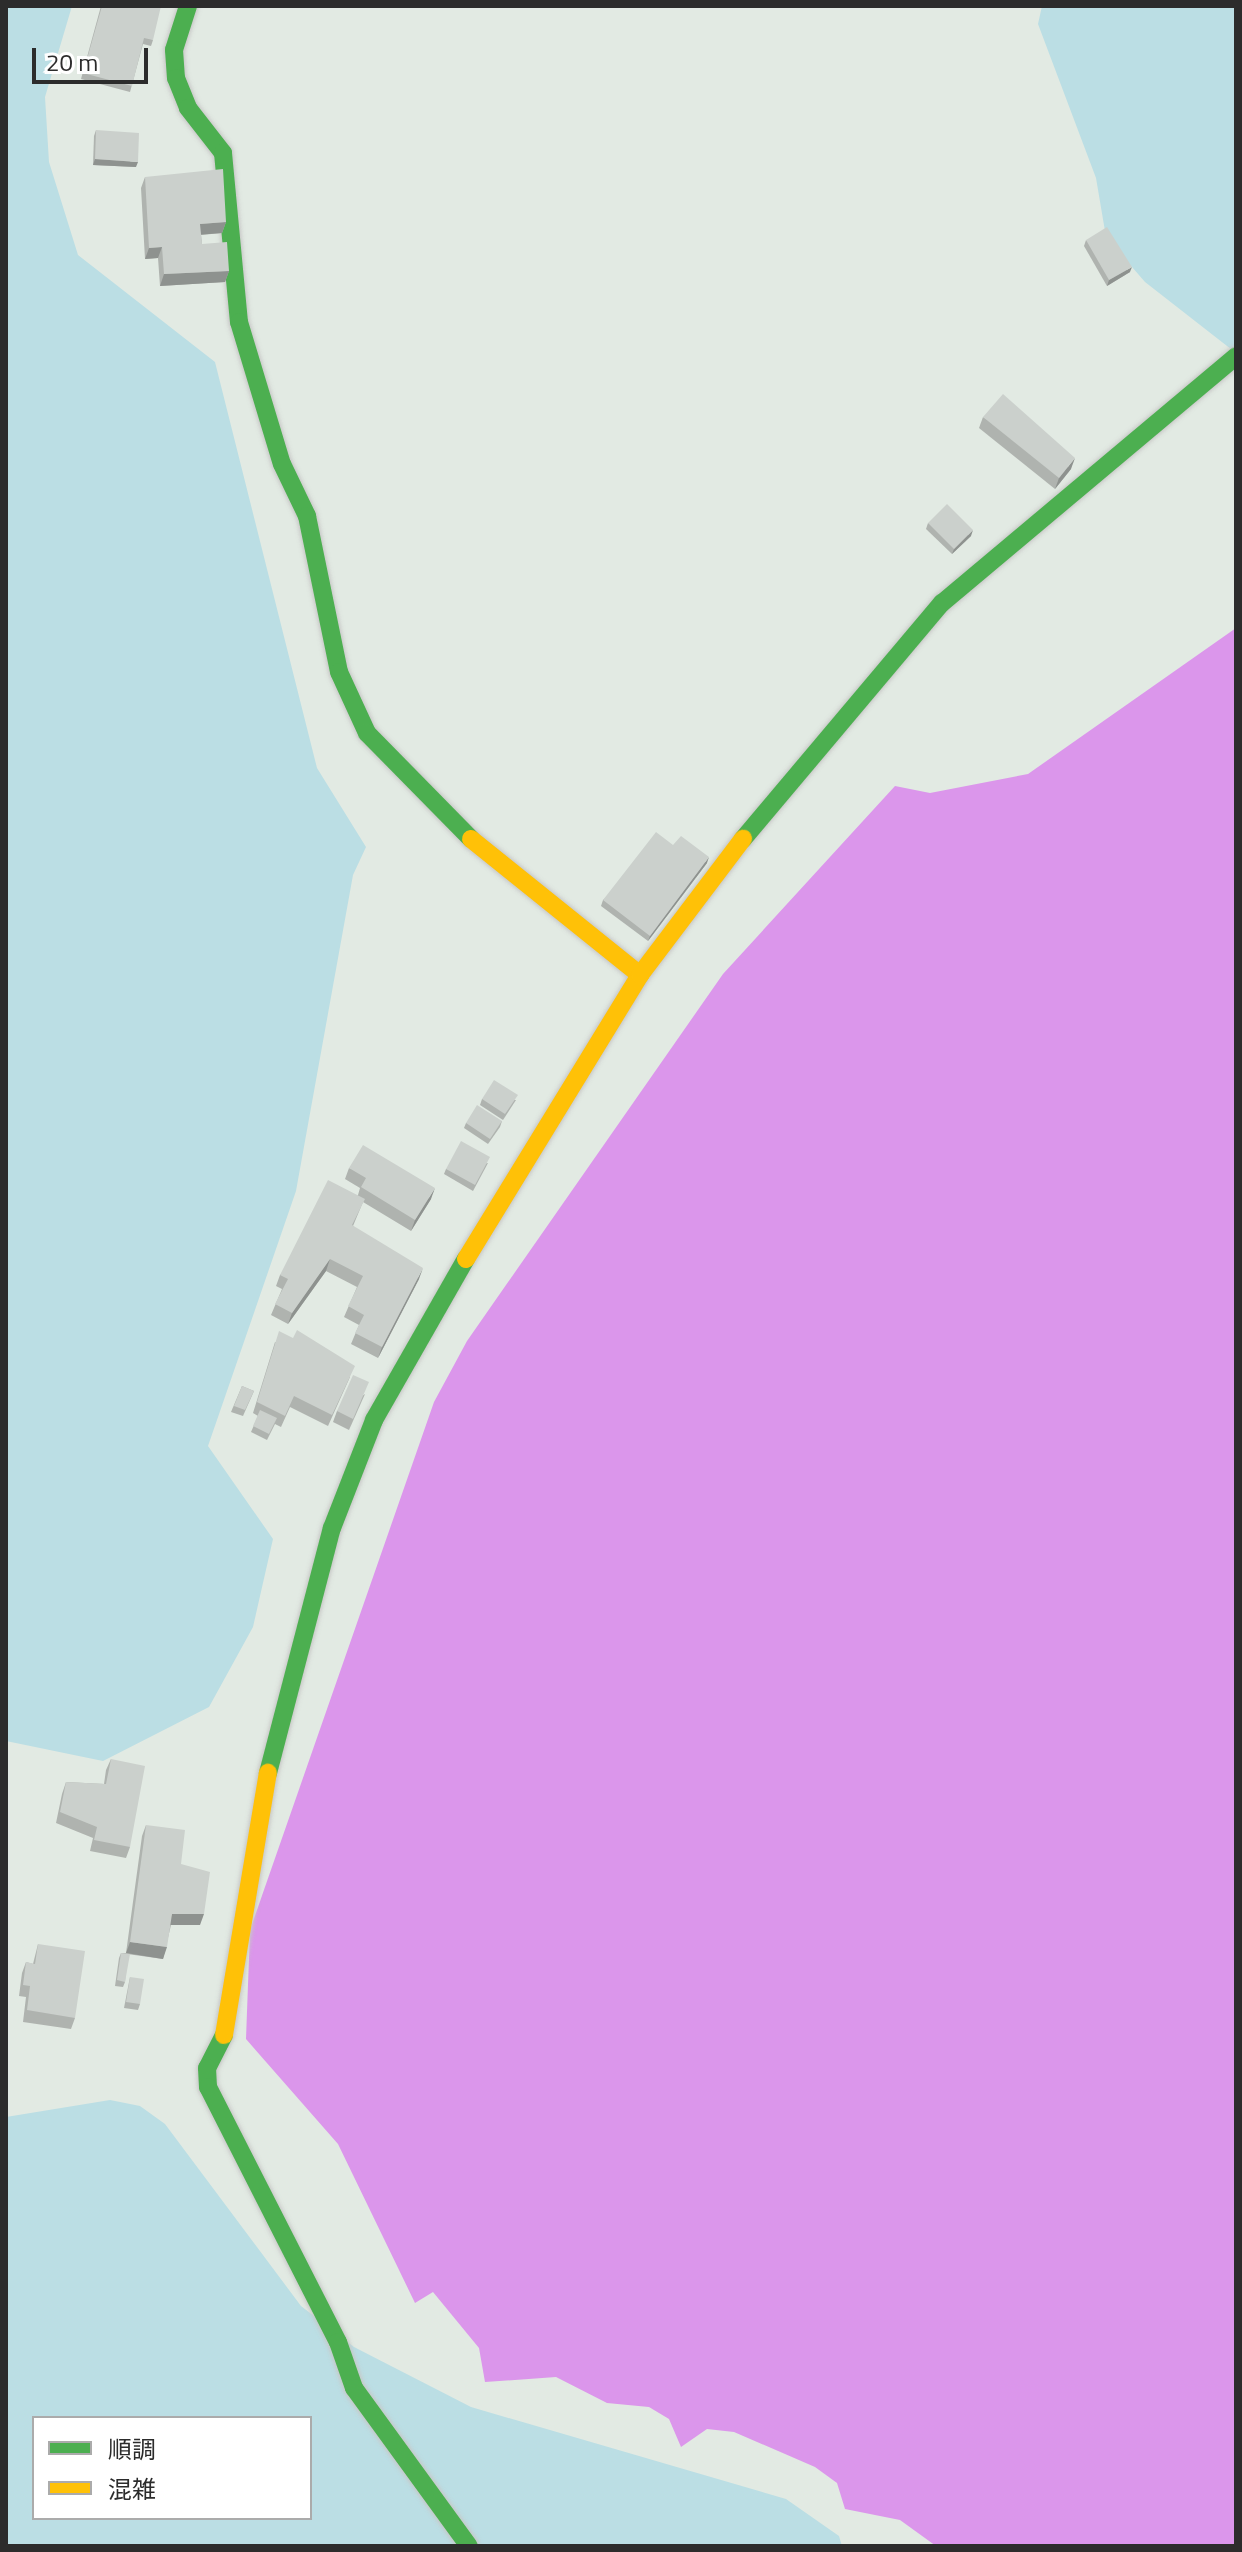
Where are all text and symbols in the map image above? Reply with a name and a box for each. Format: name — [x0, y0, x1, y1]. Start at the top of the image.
scale bar — [36, 32, 152, 82]
text: 20 m — [46, 44, 98, 80]
legend — [32, 2416, 312, 2520]
text: 順調 — [108, 2431, 156, 2467]
text: 混雑 — [108, 2471, 156, 2507]

